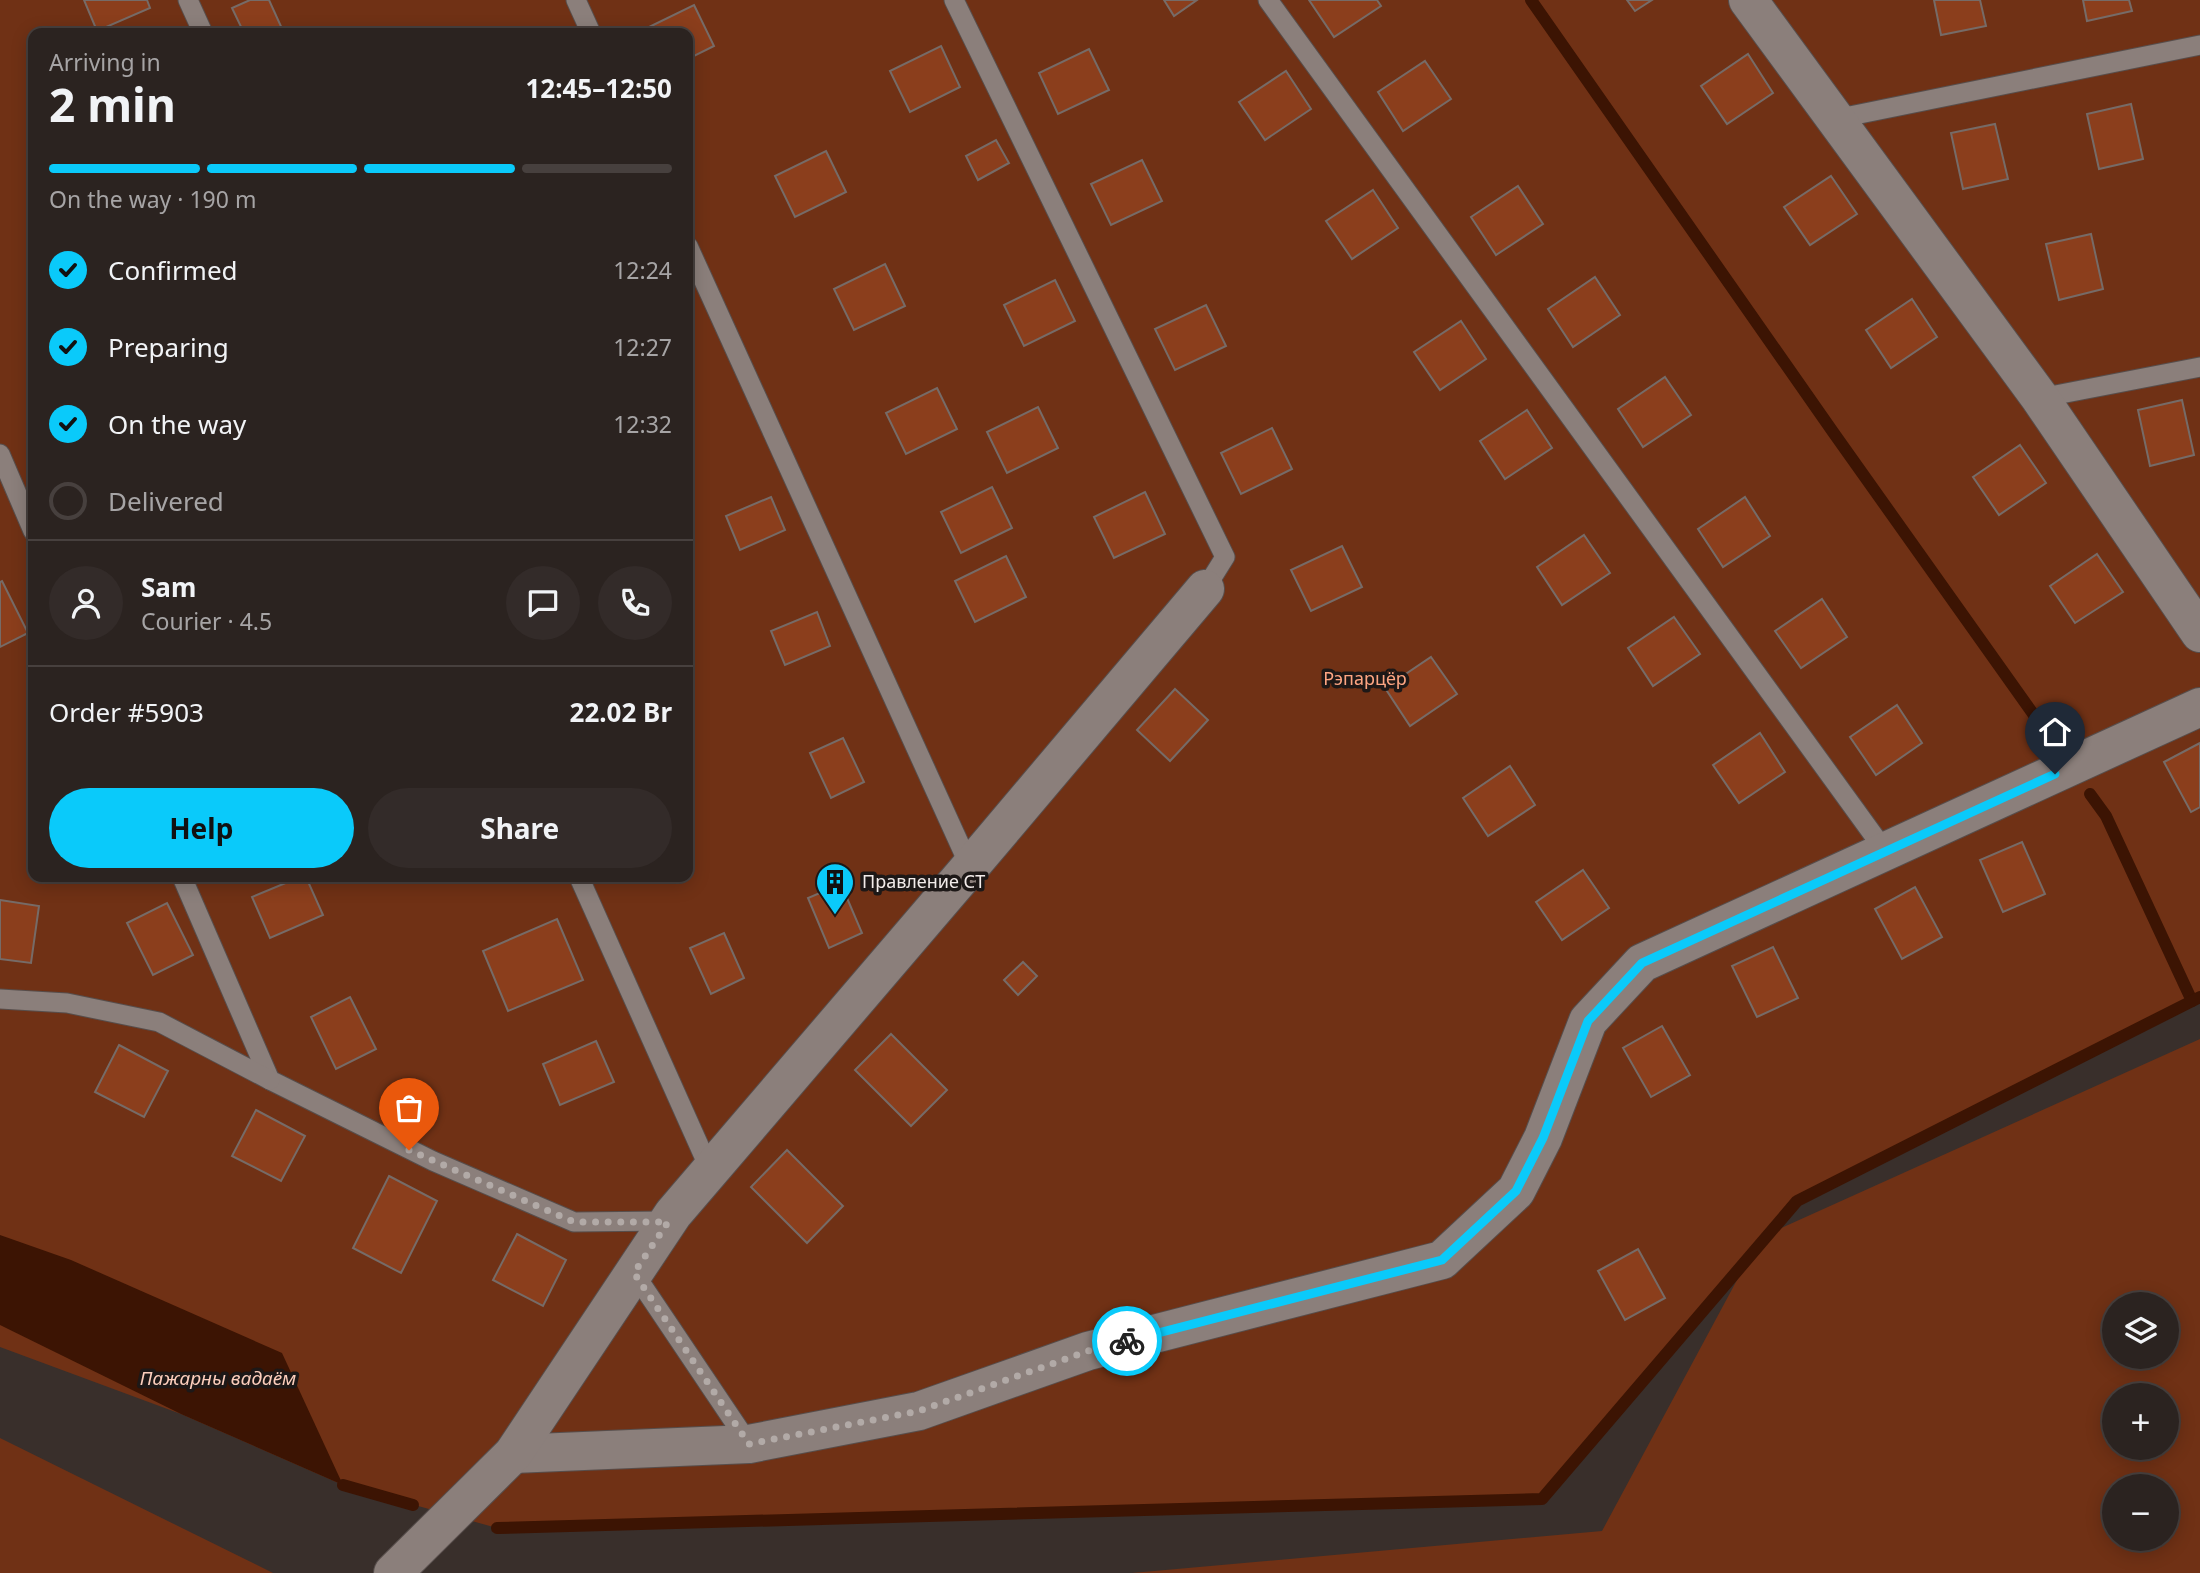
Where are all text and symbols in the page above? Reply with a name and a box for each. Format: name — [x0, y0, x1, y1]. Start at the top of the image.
text: Arriving in — [49, 46, 161, 78]
text: 12:45–12:50 — [525, 70, 672, 106]
text: 2 min — [49, 73, 176, 135]
text: On the way · 190 m — [49, 183, 256, 215]
icon: check — [49, 251, 87, 289]
text: Confirmed — [108, 252, 238, 288]
text: 12:24 — [613, 254, 672, 286]
icon: check — [49, 328, 87, 366]
text: Preparing — [108, 329, 229, 365]
text: 12:27 — [613, 331, 672, 363]
icon: check — [49, 405, 87, 443]
text: On the way — [108, 406, 246, 442]
text: 12:32 — [613, 408, 672, 440]
text: Delivered — [108, 483, 224, 519]
button: person — [49, 566, 123, 640]
button: chat — [506, 566, 580, 640]
button: phone — [598, 566, 672, 640]
text: Sam — [141, 569, 196, 605]
text: Courier · 4.5 — [141, 605, 272, 637]
park label: Рэпарцёр — [1323, 666, 1407, 690]
text: Order #5903 — [49, 694, 204, 730]
text: 22.02 Br — [570, 694, 672, 730]
pin — [2025, 702, 2085, 774]
icon: home — [2036, 713, 2074, 751]
button: Help — [49, 788, 354, 868]
button: Share — [368, 788, 672, 868]
building icon: Правление СТ — [814, 861, 856, 916]
place label: Правление СТ — [862, 869, 985, 893]
pin — [379, 1078, 439, 1150]
icon: bag — [390, 1089, 428, 1127]
map controls — [2102, 1292, 2179, 1551]
button: layers — [2102, 1292, 2179, 1369]
courier — [1092, 1306, 1162, 1376]
icon: bike — [1108, 1322, 1146, 1360]
water label: Пажарны вадаём — [140, 1365, 296, 1391]
button: + — [2102, 1383, 2179, 1460]
button: − — [2102, 1474, 2179, 1551]

